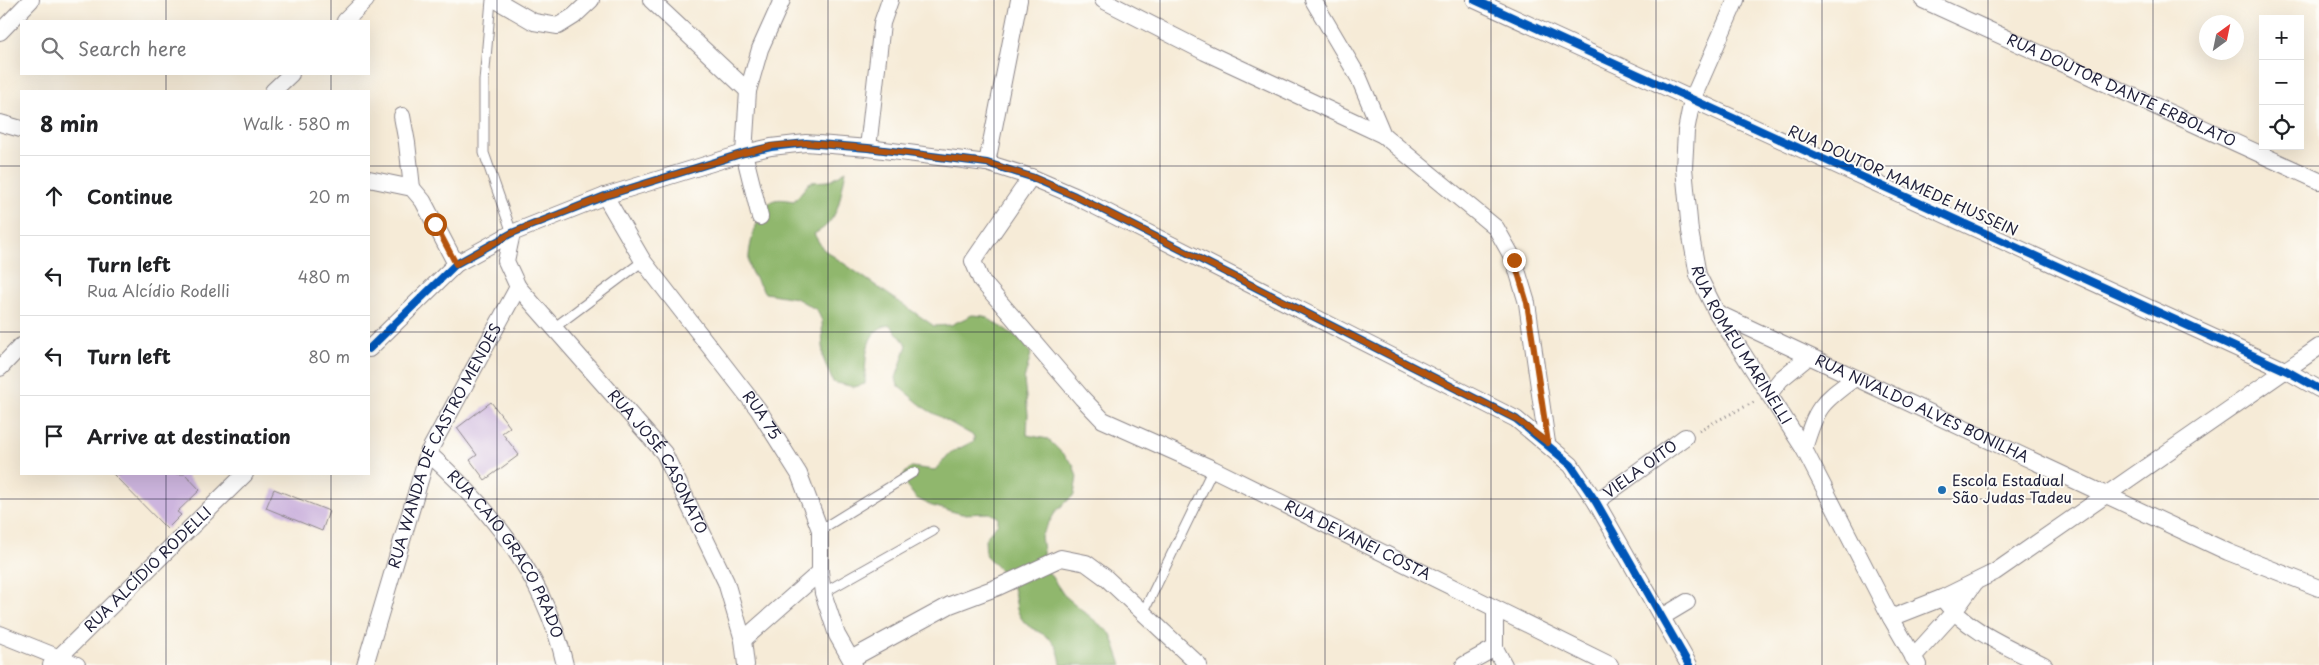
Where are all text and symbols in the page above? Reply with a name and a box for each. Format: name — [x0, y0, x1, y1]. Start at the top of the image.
north arrow — [2199, 15, 2244, 60]
map controls — [2259, 15, 2304, 150]
button: + — [2259, 15, 2304, 60]
search box — [20, 20, 370, 75]
street label: RUA DOUTOR DANTE ERBOLATO — [2004, 27, 2240, 152]
icon: search — [38, 34, 66, 62]
text: Search here — [78, 34, 187, 62]
button: − — [2259, 60, 2304, 105]
button: locate — [2259, 105, 2304, 150]
text: 8 min — [40, 107, 99, 139]
text: Walk · 580 m — [243, 111, 350, 135]
street label: RUA DOUTOR MAMEDE HUSSEIN — [1785, 118, 2022, 241]
icon: ahead — [40, 182, 68, 210]
text: Continue — [87, 182, 173, 210]
text: 20 m — [309, 184, 350, 208]
route start — [424, 213, 447, 236]
route end — [1503, 249, 1526, 272]
text: Turn left — [87, 250, 171, 278]
icon: left — [40, 262, 68, 290]
text: 480 m — [298, 264, 350, 288]
street label: RUA ROMEU MARINELLI — [1687, 264, 1798, 429]
text: Rua Alcídio Rodelli — [87, 278, 230, 302]
street label: RUA WANDA DE CASTRO MENDES — [381, 319, 506, 571]
icon: left — [40, 342, 68, 370]
text: Turn left — [87, 342, 171, 370]
text: 80 m — [308, 344, 350, 368]
street label: RUA NIVALDO ALVES BONILHA — [1812, 347, 2033, 467]
street label: RUA JOSÉ CASONATO — [603, 384, 714, 537]
street label: RUA 75 — [738, 385, 788, 444]
icon: arrive — [40, 422, 68, 450]
text: Arrive at destination — [87, 422, 291, 450]
street label: VIELA OITO — [1598, 434, 1681, 503]
street label: RUA CAIO GRACO PRADO — [443, 464, 570, 641]
place label: Escola Estadual São Judas Tadeu — [1952, 468, 2072, 508]
marker: Escola Estadual São Judas Tadeu — [1936, 484, 1948, 496]
street label: RUA DEVANEI COSTA — [1281, 493, 1435, 585]
street label: RUA ALCÍDIO RODELLI — [78, 500, 216, 637]

